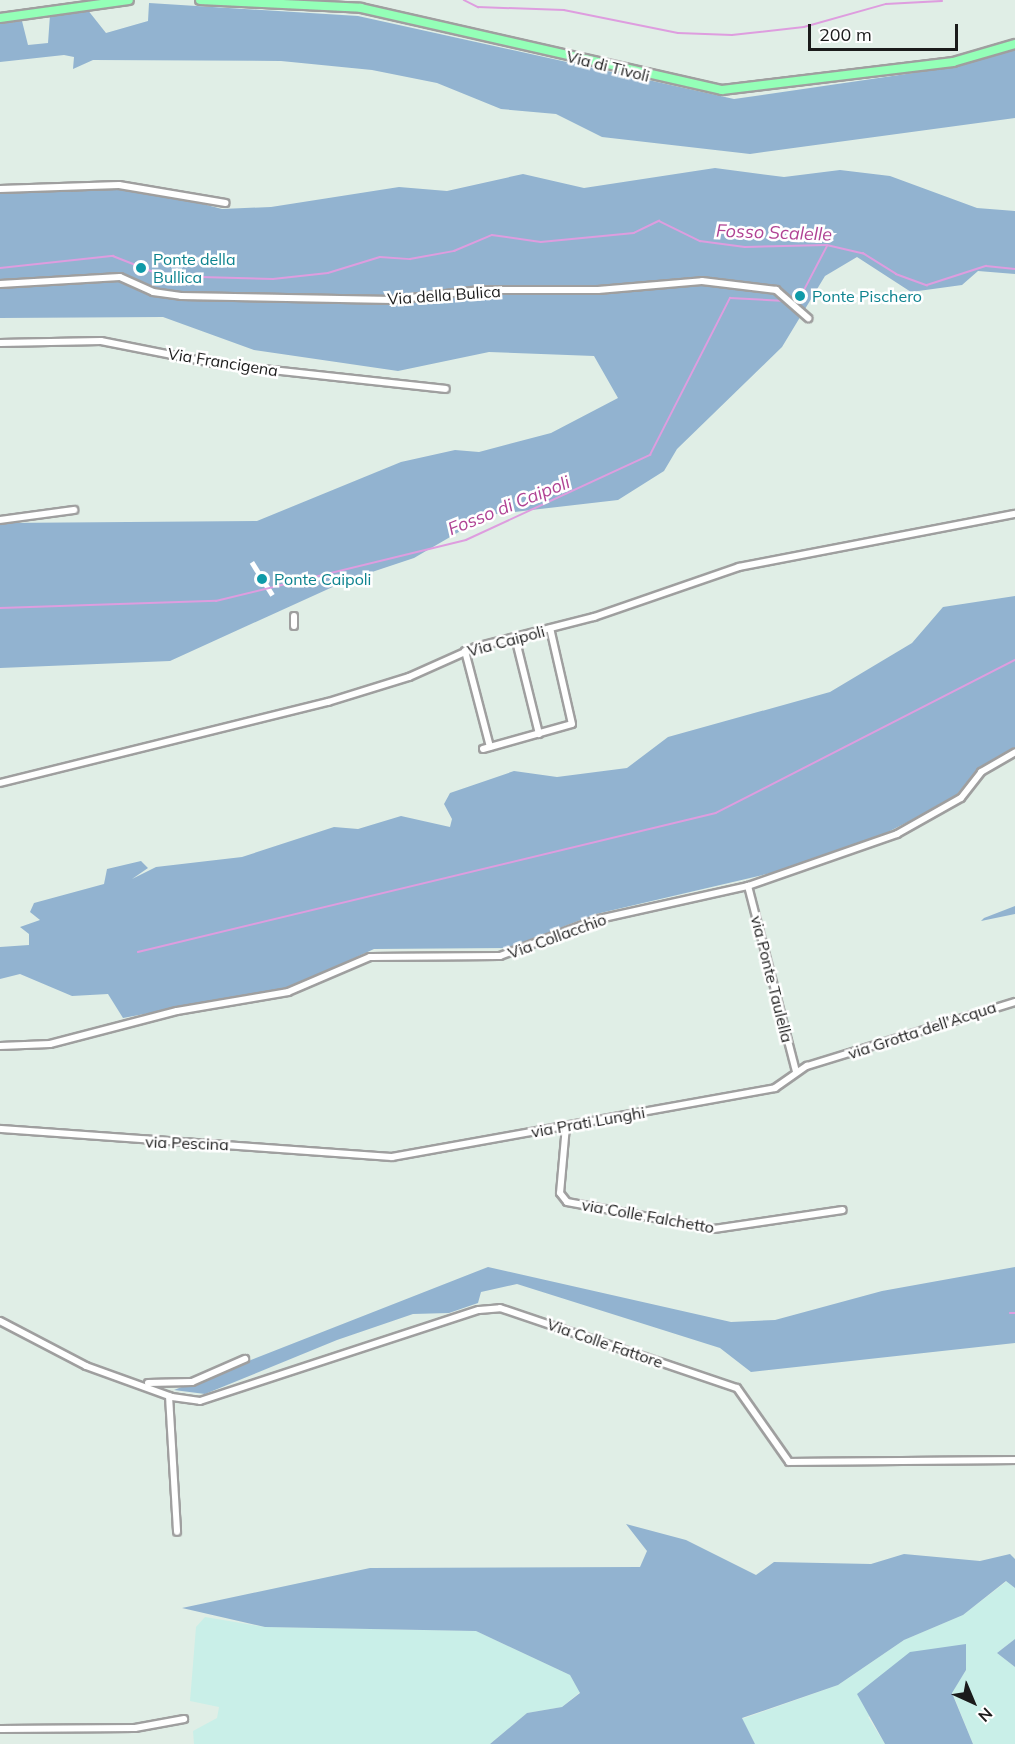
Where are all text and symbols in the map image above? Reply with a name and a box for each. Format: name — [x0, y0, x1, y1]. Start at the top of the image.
scale bar — [811, 12, 961, 50]
text: 200 m — [819, 23, 872, 46]
street label: Via di Tivoli — [564, 46, 652, 86]
water label: Fosso Scalelle — [716, 220, 832, 246]
place label: Ponte della Bullica — [153, 249, 235, 287]
marker: Ponte della Bullica — [134, 261, 148, 275]
street label: Via della Bulica — [387, 281, 501, 309]
place label: Ponte Pischero — [812, 286, 922, 306]
marker: Ponte Pischero — [793, 289, 807, 303]
street label: Via Francigena — [167, 344, 279, 380]
water label: Fosso di Caipoli — [445, 472, 573, 540]
place label: Ponte Caipoli — [274, 569, 371, 589]
marker: Ponte Caipoli — [255, 572, 269, 586]
street label: Via Caipoli — [465, 621, 547, 661]
street label: Via Collacchio — [505, 909, 609, 963]
street label: via Ponte Taulella — [747, 914, 797, 1044]
street label: via Grotta dell'Acqua — [846, 997, 998, 1063]
street label: via Prati Lunghi — [530, 1103, 646, 1141]
street label: via Pescina — [145, 1132, 229, 1154]
street label: via Colle Falchetto — [580, 1195, 716, 1237]
street label: Via Colle Fattore — [544, 1314, 666, 1372]
north arrow — [943, 1672, 1003, 1732]
text: N — [974, 1704, 997, 1726]

